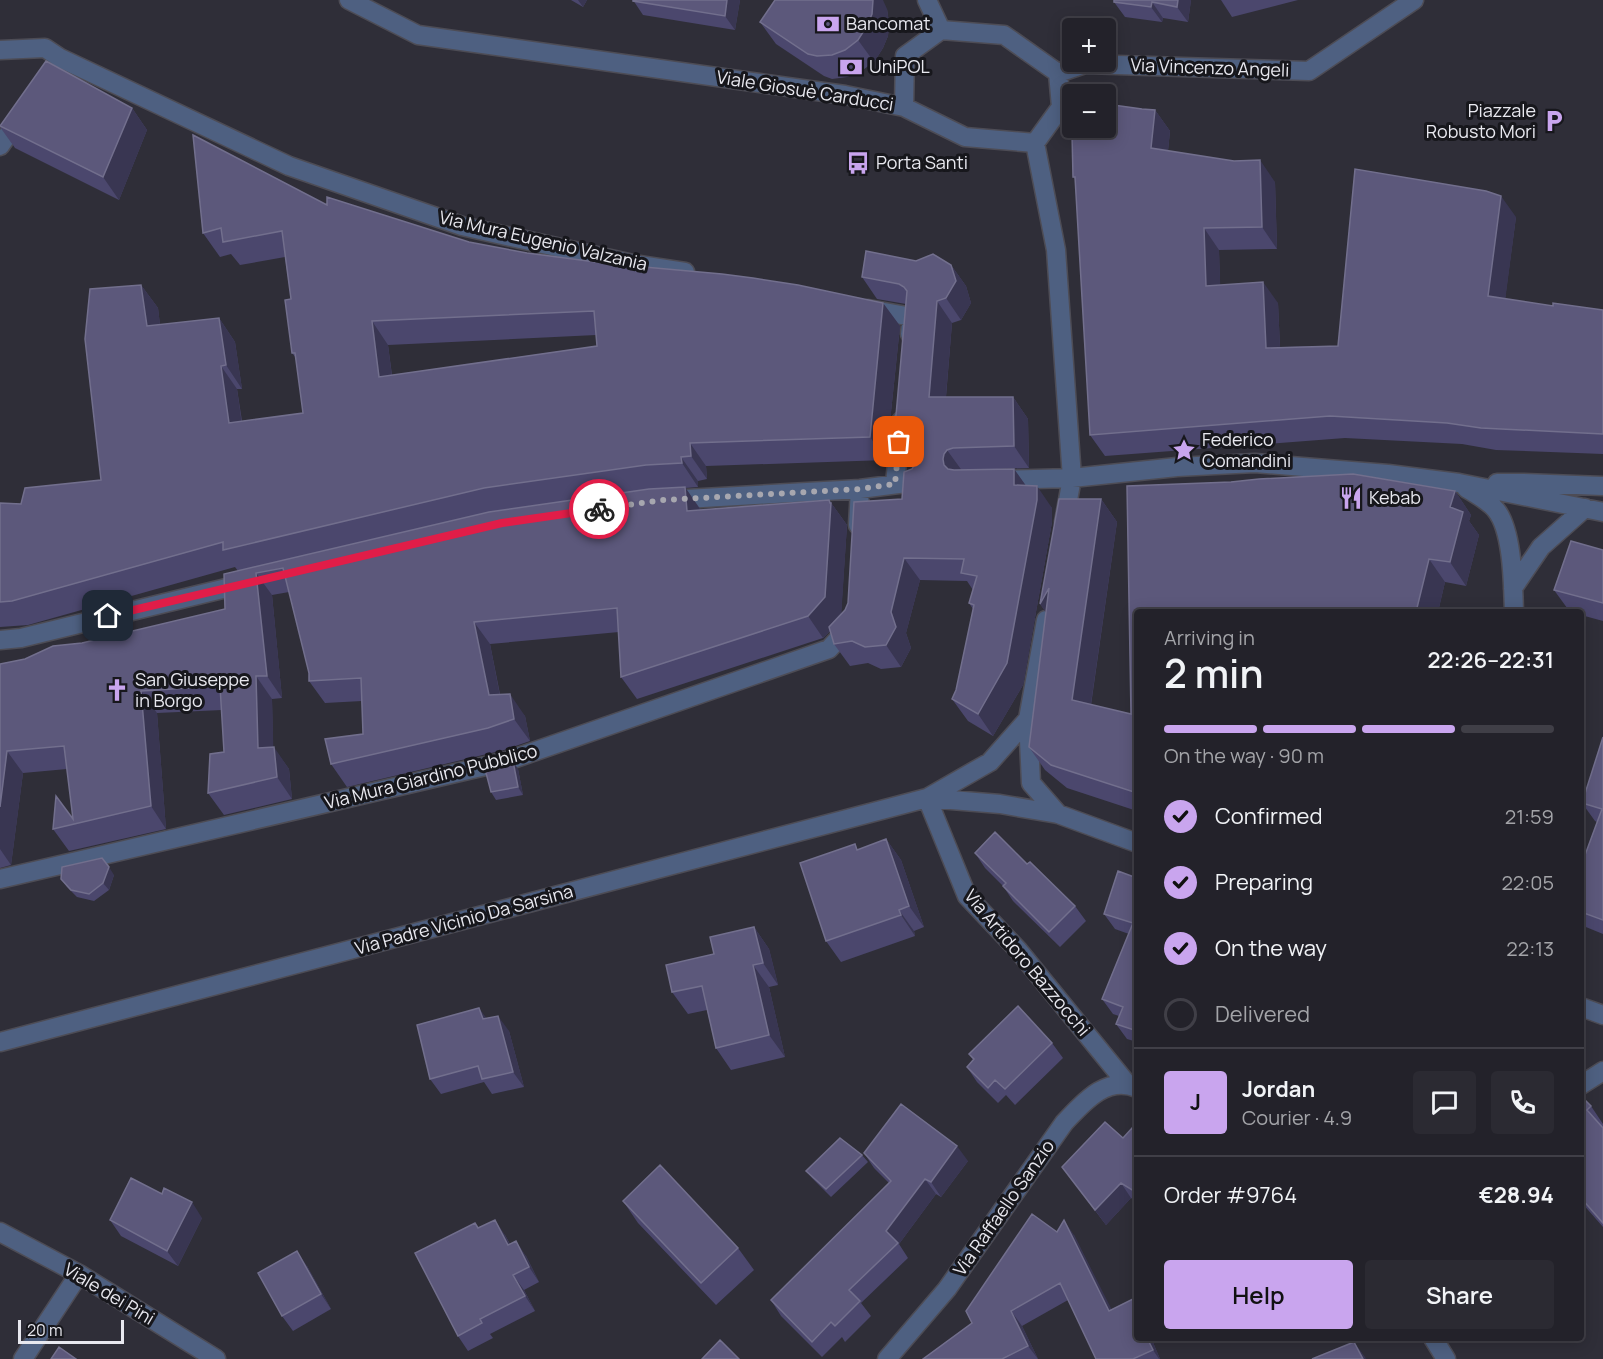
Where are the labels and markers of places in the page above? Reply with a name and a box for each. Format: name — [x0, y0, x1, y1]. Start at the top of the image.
bank icon: Bancomat — [815, 11, 841, 37]
place label: Bancomat — [846, 11, 930, 35]
bank icon: UniPOL — [838, 54, 864, 80]
place label: UniPOL — [869, 54, 930, 78]
place label: Piazzale Robusto Mori — [1426, 98, 1536, 143]
parking icon: Piazzale Robusto Mori — [1541, 108, 1567, 134]
bus stop icon: Porta Santi — [845, 150, 871, 176]
place label: Porta Santi — [876, 150, 968, 174]
pin — [873, 416, 924, 467]
place label: Federico Comandini — [1202, 427, 1291, 472]
place icon: Federico Comandini — [1171, 437, 1197, 463]
restaurant icon: Kebab — [1338, 485, 1364, 511]
place label: Kebab — [1369, 485, 1421, 509]
pin — [82, 590, 133, 641]
place label: San Giuseppe in Borgo — [135, 667, 250, 712]
church icon: San Giuseppe in Borgo — [104, 677, 130, 703]

